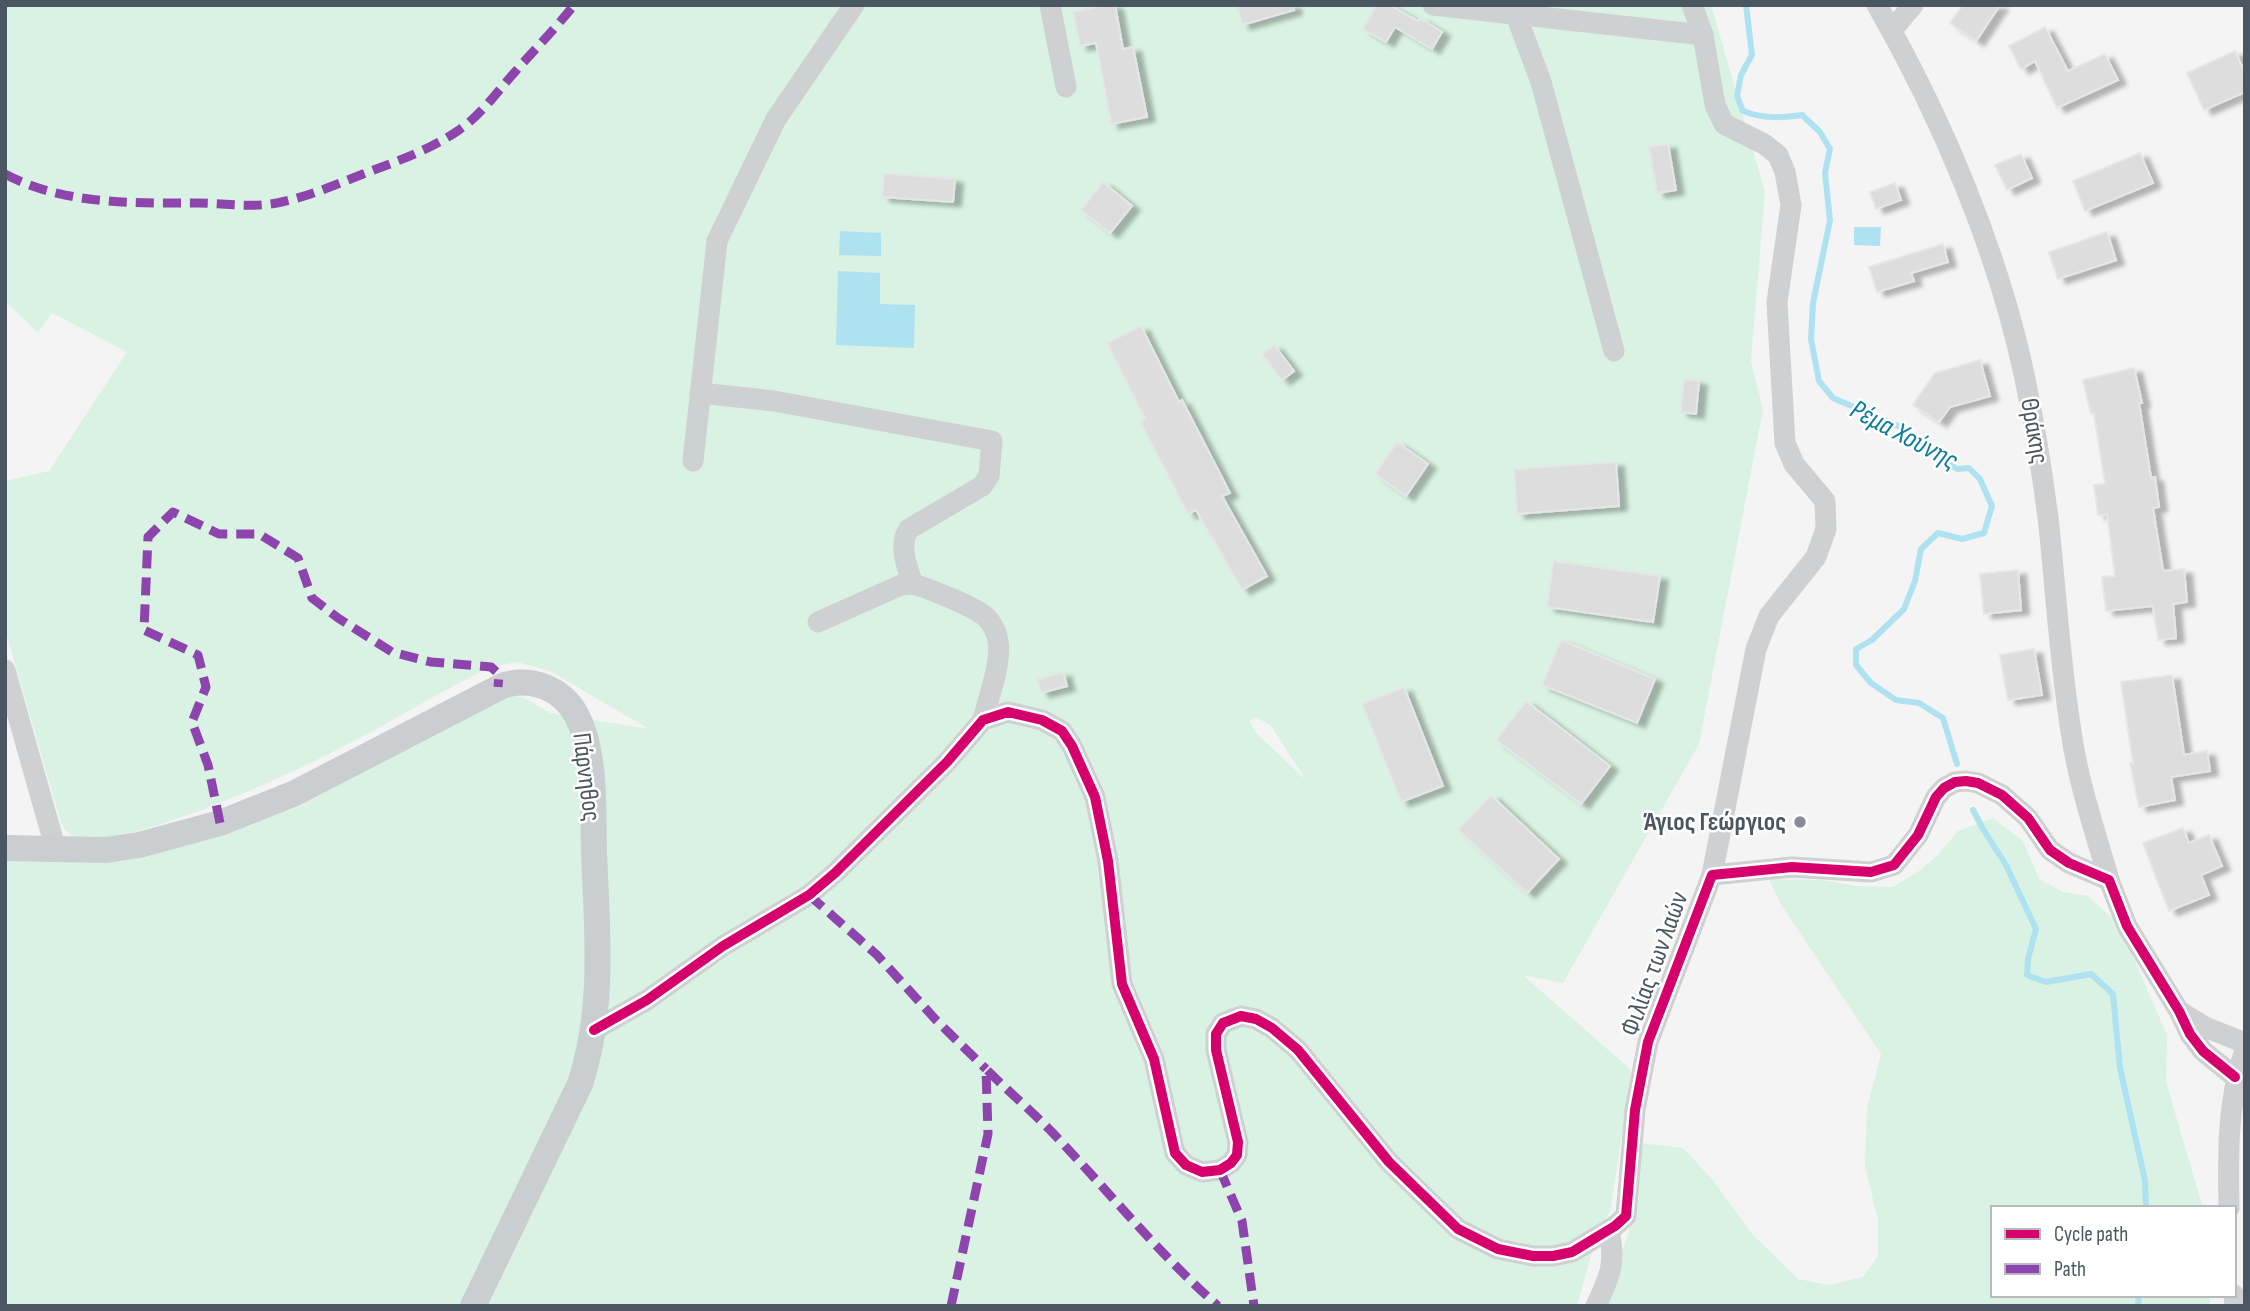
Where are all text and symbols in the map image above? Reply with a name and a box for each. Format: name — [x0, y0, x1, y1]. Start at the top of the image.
water label: Ρέμα Χούνης — [1844, 393, 1964, 477]
street label: Θράκης — [2013, 396, 2055, 466]
street label: Πάρνηθος — [565, 731, 607, 823]
place label: Άγιος Γεώργιος — [1643, 807, 1786, 838]
marker: Άγιος Γεώργιος — [1792, 814, 1808, 830]
street label: Φιλίας των λαών — [1615, 888, 1695, 1040]
legend — [1991, 1206, 2236, 1297]
text: Cycle path — [2054, 1222, 2128, 1247]
text: Path — [2054, 1257, 2086, 1282]

